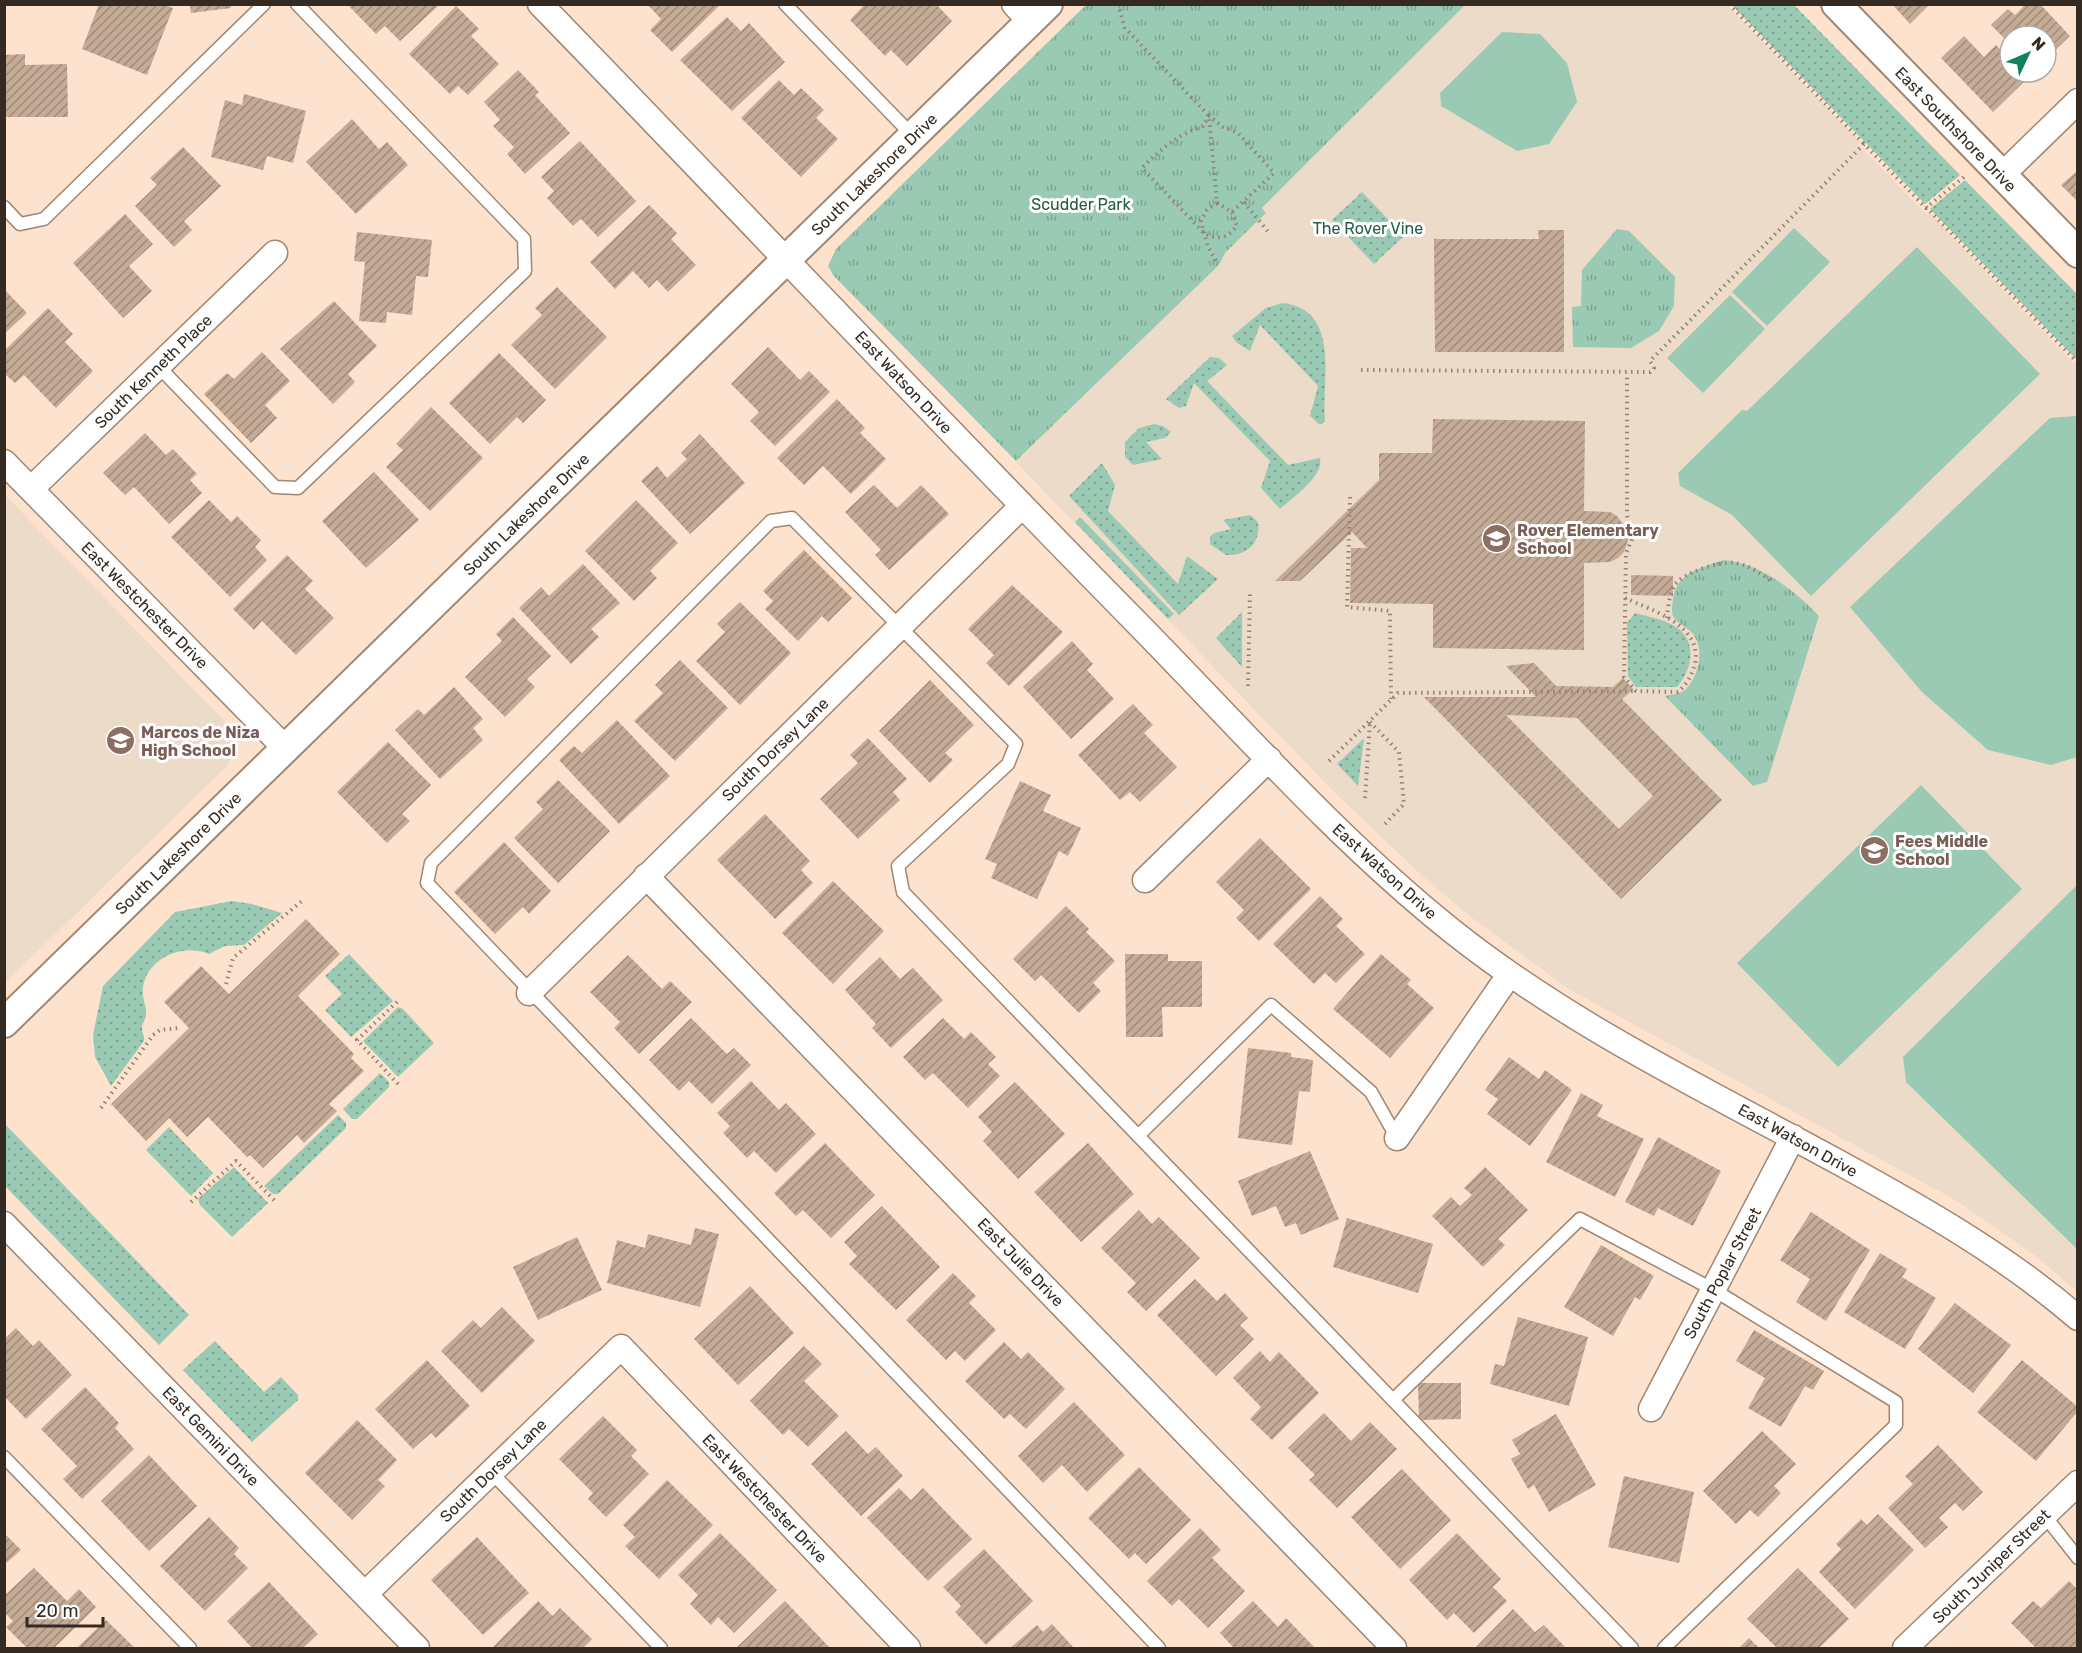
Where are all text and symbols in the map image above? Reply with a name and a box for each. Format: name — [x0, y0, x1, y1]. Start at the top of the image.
north arrow — [1998, 24, 2058, 84]
text: N — [2028, 33, 2049, 55]
street label: East Southshore Drive — [1891, 63, 2020, 196]
street label: South Lakeshore Drive — [807, 109, 941, 239]
park label: Scudder Park — [1031, 195, 1131, 214]
park label: The Rover Vine — [1313, 219, 1423, 238]
street label: South Kenneth Place — [91, 310, 216, 432]
street label: East Watson Drive — [851, 327, 956, 438]
street label: South Lakeshore Drive — [459, 449, 593, 579]
place label: Rover Elementary School — [1517, 521, 1659, 558]
school or university icon: Rover Elementary School — [1480, 523, 1512, 555]
street label: East Westchester Drive — [77, 538, 212, 673]
street label: South Dorsey Lane — [718, 694, 833, 805]
place label: Marcos de Niza High School — [141, 723, 260, 760]
school or university icon: Marcos de Niza High School — [104, 725, 136, 757]
street label: South Lakeshore Drive — [111, 788, 245, 918]
street label: East Watson Drive — [1329, 820, 1441, 923]
place label: Fees Middle School — [1895, 832, 1988, 869]
school or university icon: Fees Middle School — [1858, 834, 1890, 866]
street label: East Watson Drive — [1735, 1100, 1861, 1181]
street label: South Poplar Street — [1680, 1204, 1765, 1342]
street label: East Julie Drive — [974, 1214, 1068, 1311]
street label: East Gemini Drive — [158, 1383, 263, 1490]
street label: South Dorsey Lane — [436, 1415, 551, 1526]
street label: East Westchester Drive — [698, 1430, 831, 1567]
street label: South Juniper Street — [1929, 1505, 2054, 1628]
scale bar — [27, 1590, 104, 1628]
text: 20 m — [36, 1600, 78, 1622]

